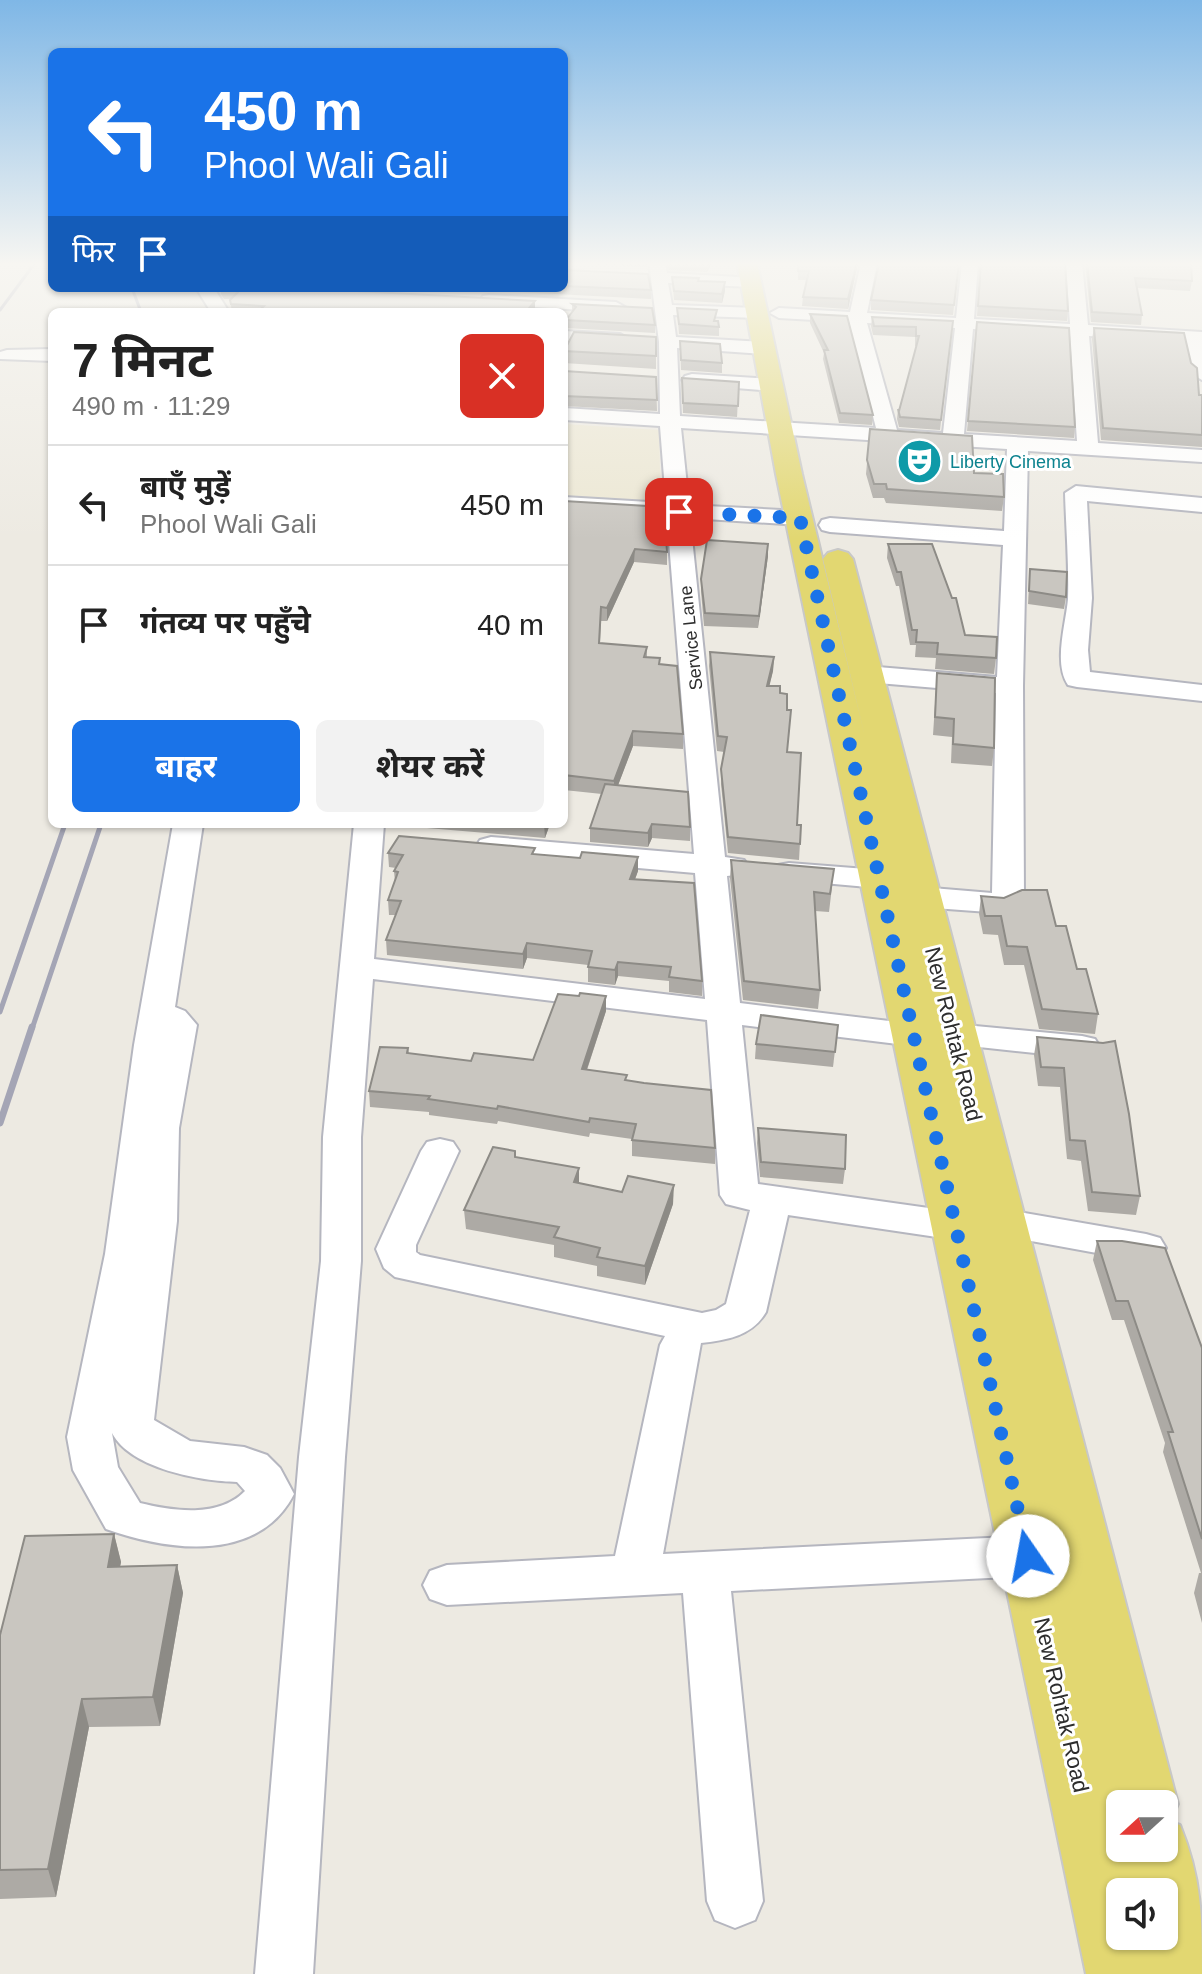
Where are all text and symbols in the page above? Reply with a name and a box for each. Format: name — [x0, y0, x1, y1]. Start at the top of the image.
text: 450 m — [204, 79, 363, 142]
icon: left — [72, 80, 176, 184]
text: Phool Wali Gali — [204, 145, 449, 186]
icon: arrive — [131, 232, 175, 276]
text: फिर — [72, 235, 115, 268]
text: 7 मिनट — [72, 334, 213, 387]
button: close — [460, 334, 544, 418]
text: 490 m · 11:29 — [72, 391, 231, 421]
theatre icon: Liberty Cinema — [895, 438, 943, 486]
place label: Liberty Cinema — [950, 452, 1072, 472]
text: बाएँ मुड़ें — [140, 470, 231, 503]
pin — [645, 478, 713, 546]
icon: left — [72, 483, 116, 527]
text: 450 m — [461, 488, 544, 521]
icon: arrive — [657, 490, 701, 534]
text: Phool Wali Gali — [140, 509, 317, 539]
street label: Service Lane — [676, 585, 706, 691]
icon: arrive — [72, 603, 116, 647]
text: गंतव्य पर पहुँचे — [140, 606, 311, 639]
text: 40 m — [477, 608, 544, 641]
button: बाहर — [72, 720, 300, 812]
button: शेयर करें — [316, 720, 544, 812]
street label: New Rohtak Road — [920, 944, 987, 1124]
position arrow — [986, 1514, 1070, 1598]
street label: New Rohtak Road — [1029, 1615, 1094, 1795]
north arrow — [1106, 1790, 1178, 1862]
map controls — [1106, 1790, 1178, 1950]
button: sound — [1106, 1878, 1178, 1950]

